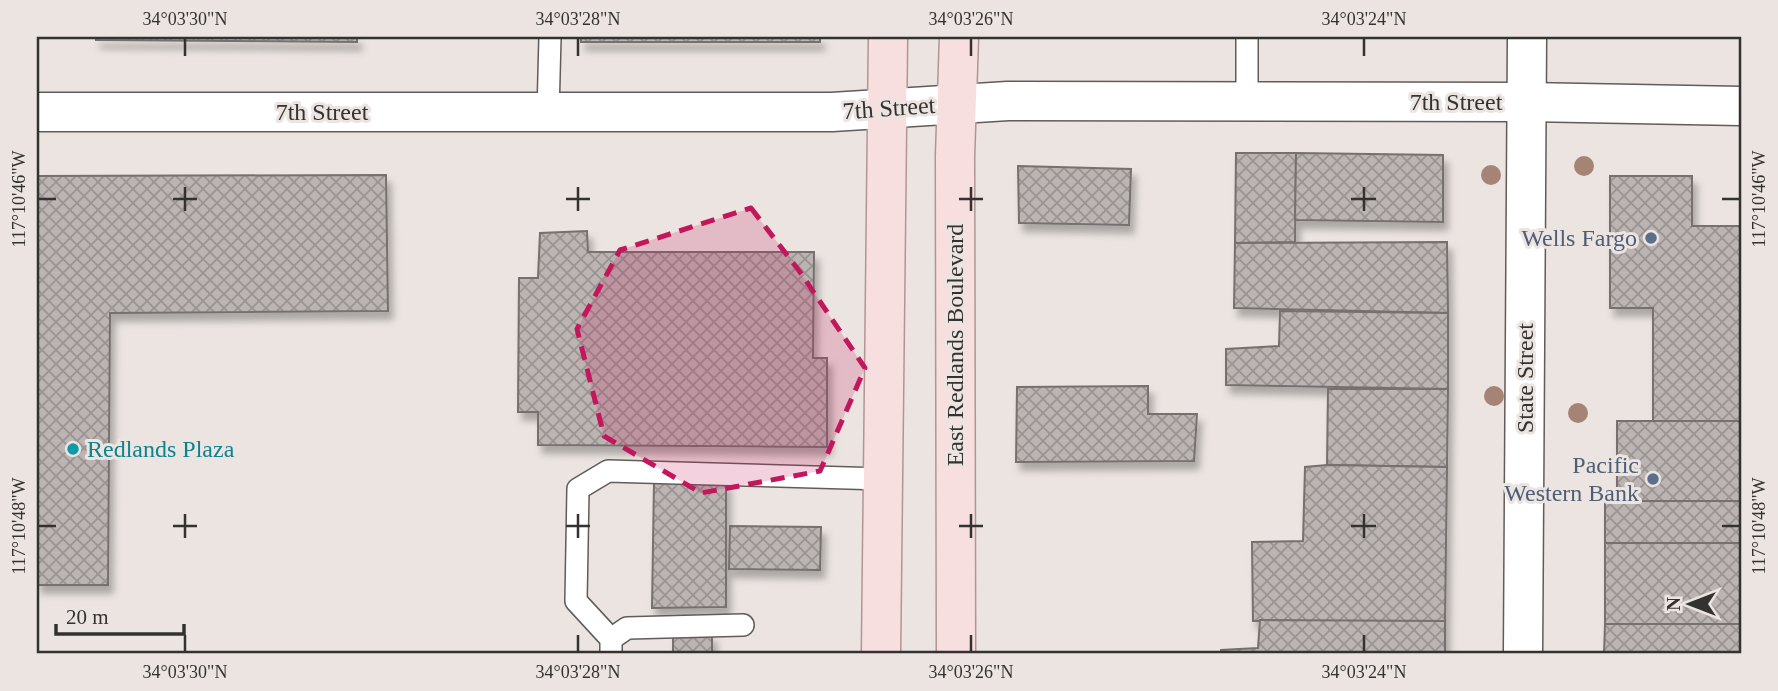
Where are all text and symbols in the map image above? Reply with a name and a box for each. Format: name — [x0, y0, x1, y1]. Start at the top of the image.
text: 34°03'30"N — [143, 9, 227, 29]
text: 34°03'28"N — [536, 9, 620, 29]
text: 34°03'26"N — [929, 9, 1013, 29]
text: 34°03'24"N — [1322, 9, 1406, 29]
street label: 7th Street — [1410, 89, 1503, 115]
street label: 7th Street — [842, 92, 936, 124]
street label: 7th Street — [276, 99, 369, 125]
text: 117°10'46"W — [9, 150, 29, 248]
text: 117°10'46"W — [1749, 150, 1769, 248]
street label: East Redlands Boulevard — [942, 224, 968, 466]
place label: Wells Fargo — [1521, 225, 1637, 251]
marker: Wells Fargo — [1643, 230, 1659, 246]
street label: State Street — [1512, 323, 1538, 433]
place label: Redlands Plaza — [87, 436, 235, 462]
marker: Redlands Plaza — [65, 441, 81, 457]
place label: Pacific Western Bank — [1504, 452, 1639, 506]
marker: Pacific Western Bank — [1645, 471, 1661, 487]
text: 117°10'48"W — [9, 477, 29, 575]
text: 117°10'48"W — [1749, 477, 1769, 575]
north arrow — [1656, 568, 1726, 638]
scale bar — [56, 593, 184, 637]
text: N — [1663, 597, 1684, 611]
text: 20 m — [66, 605, 109, 629]
text: 34°03'30"N — [143, 662, 227, 682]
text: 34°03'28"N — [536, 662, 620, 682]
text: 34°03'26"N — [929, 662, 1013, 682]
text: 34°03'24"N — [1322, 662, 1406, 682]

